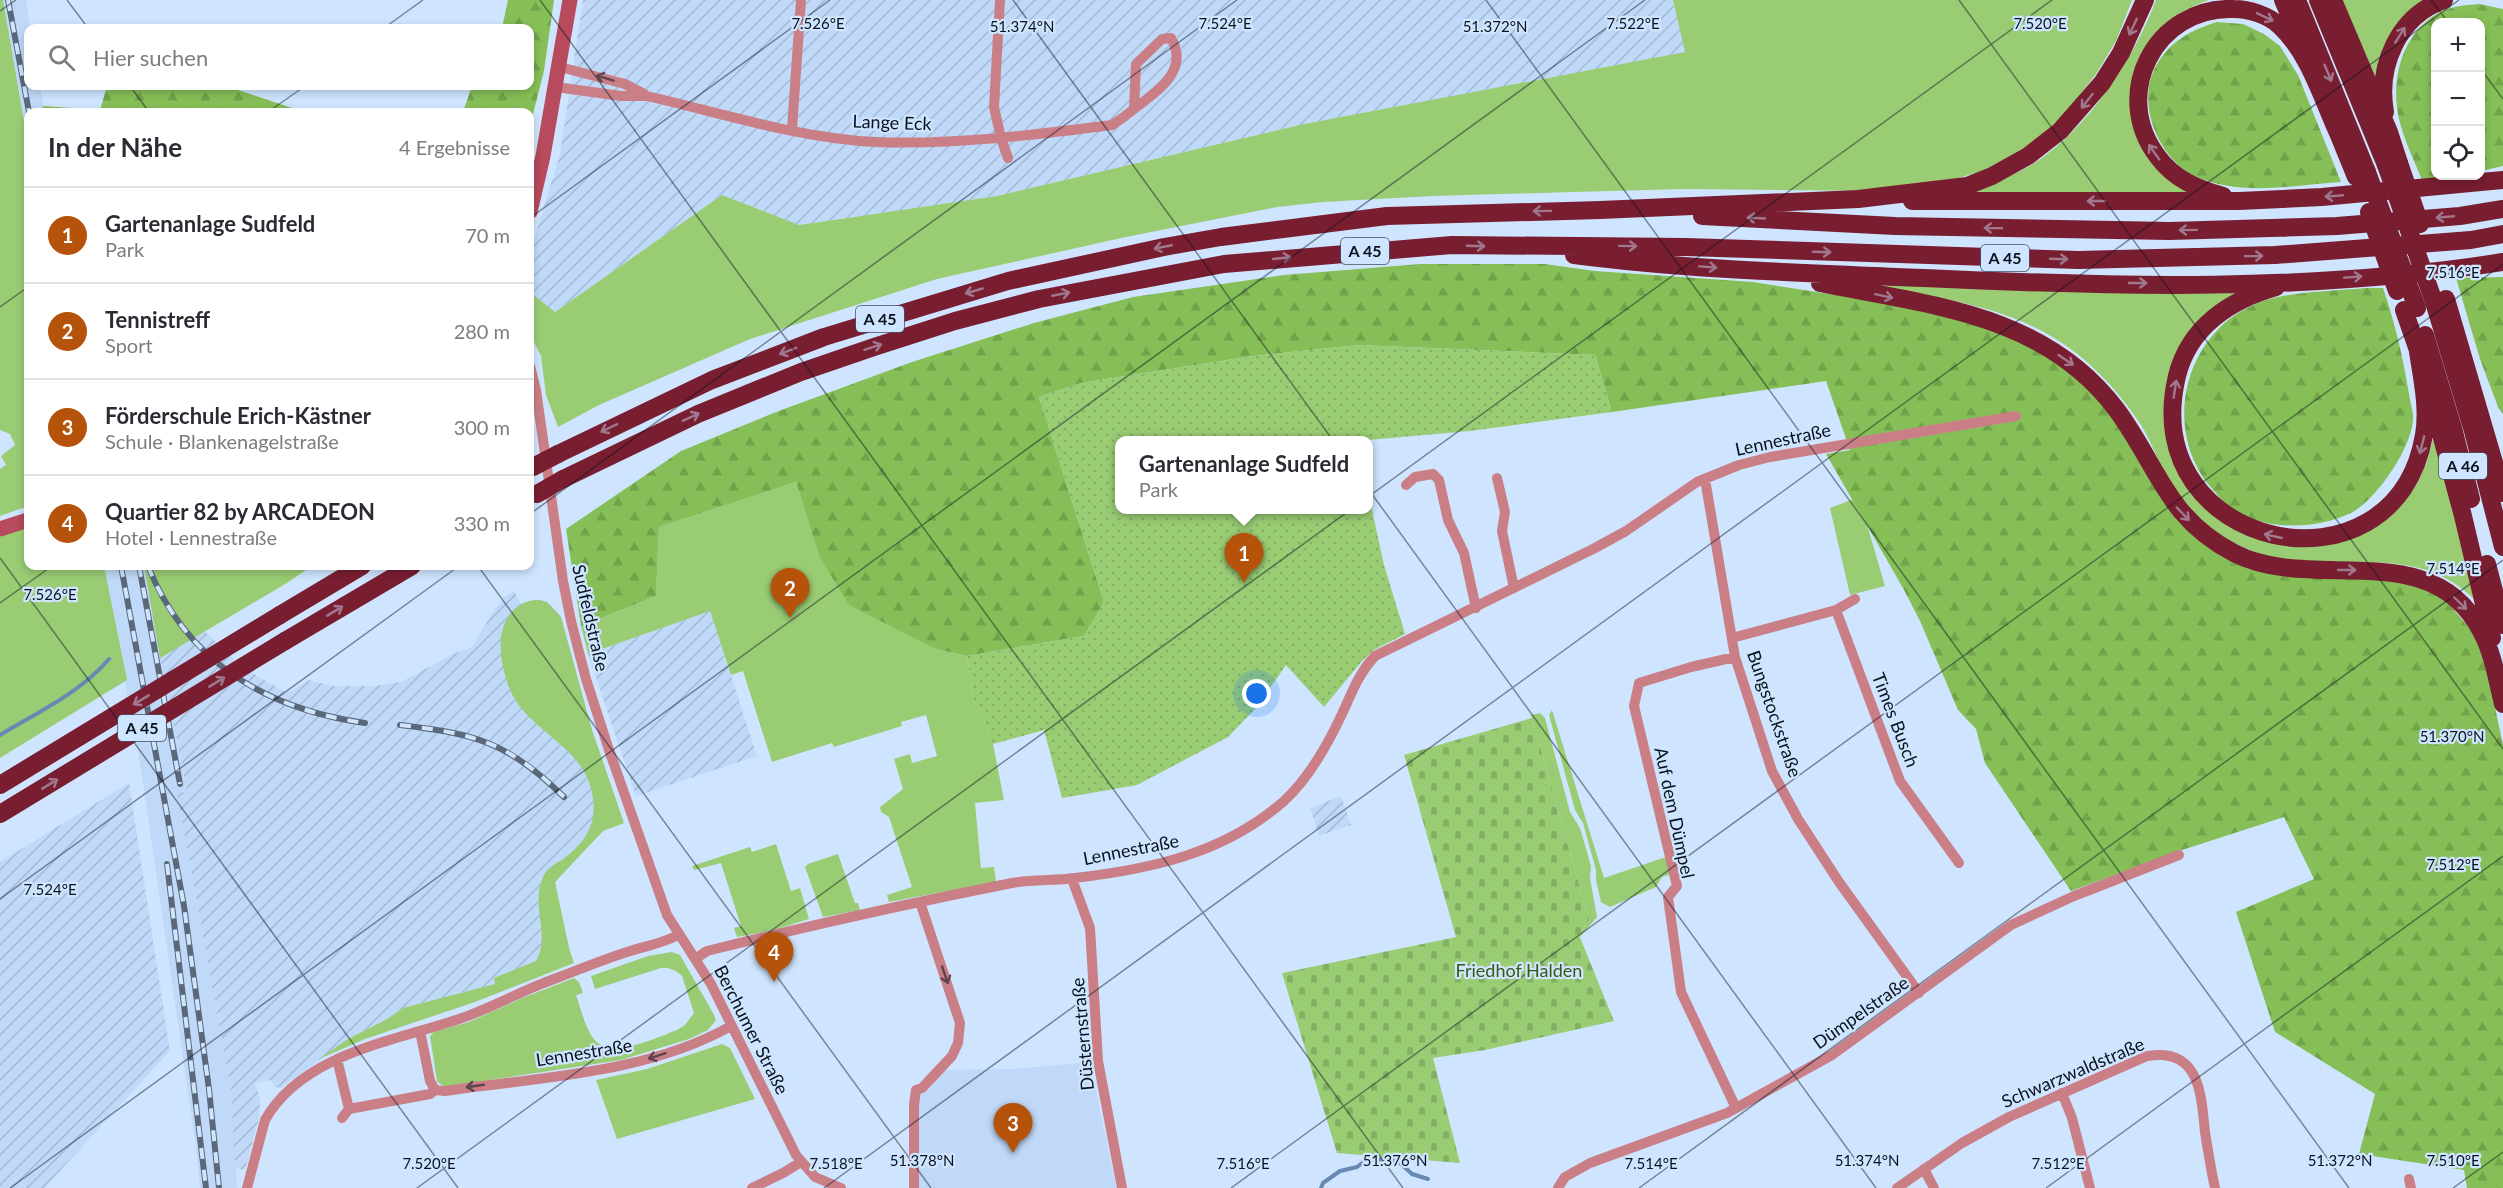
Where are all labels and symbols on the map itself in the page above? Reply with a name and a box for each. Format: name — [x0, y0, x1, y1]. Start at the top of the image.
one-way arrow — [2256, 12, 2274, 24]
text: 7.526°E — [791, 14, 845, 32]
text: 7.524°E — [1198, 14, 1252, 32]
text: 7.522°E — [1606, 14, 1660, 32]
text: 7.520°E — [2013, 14, 2067, 32]
text: 51.374°N — [990, 17, 1054, 35]
text: 51.372°N — [1463, 17, 1527, 35]
one-way arrow — [2127, 17, 2139, 35]
one-way arrow — [2395, 27, 2407, 44]
one-way arrow — [2324, 64, 2335, 82]
one-way arrow — [595, 72, 614, 83]
one-way arrow — [2081, 93, 2094, 109]
street label: Lange Eck — [852, 110, 933, 134]
one-way arrow — [2148, 144, 2160, 160]
one-way arrow — [2325, 191, 2344, 202]
one-way arrow — [2087, 195, 2107, 207]
one-way arrow — [1532, 205, 1552, 217]
one-way arrow — [2436, 212, 2456, 223]
one-way arrow — [1746, 213, 1766, 224]
one-way arrow — [1983, 222, 2003, 234]
one-way arrow — [2178, 225, 2198, 236]
road number: A 45 — [1341, 238, 1389, 264]
one-way arrow — [1466, 240, 1486, 251]
one-way arrow — [1617, 240, 1637, 252]
one-way arrow — [1154, 242, 1174, 253]
road number: A 45 — [1981, 245, 2029, 271]
one-way arrow — [1812, 246, 1832, 257]
one-way arrow — [2244, 250, 2264, 261]
one-way arrow — [1272, 252, 1291, 263]
one-way arrow — [2049, 253, 2069, 265]
one-way arrow — [1697, 262, 1717, 273]
text: 7.516°E — [2426, 263, 2480, 281]
one-way arrow — [2343, 271, 2363, 282]
one-way arrow — [2128, 277, 2148, 289]
one-way arrow — [964, 286, 983, 297]
one-way arrow — [1050, 288, 1070, 299]
one-way arrow — [1874, 291, 1893, 302]
road number: A 45 — [856, 306, 904, 332]
one-way arrow — [863, 341, 882, 352]
one-way arrow — [779, 346, 798, 357]
one-way arrow — [2058, 354, 2074, 366]
one-way arrow — [2170, 380, 2181, 399]
one-way arrow — [682, 411, 700, 423]
street label: Lennestraße — [1733, 418, 1833, 460]
one-way arrow — [601, 422, 618, 434]
one-way arrow — [2415, 435, 2427, 454]
road number: A 46 — [2439, 453, 2487, 479]
one-way arrow — [2176, 506, 2190, 521]
one-way arrow — [2263, 529, 2282, 541]
pin: 1 — [1224, 534, 1264, 583]
text: 7.514°E — [2426, 559, 2480, 577]
street label: Sudfeldstraße — [568, 562, 614, 673]
one-way arrow — [2337, 564, 2357, 576]
pin: 2 — [770, 568, 810, 618]
text: 7.526°E — [23, 585, 77, 603]
one-way arrow — [2452, 596, 2467, 610]
one-way arrow — [326, 605, 343, 617]
street label: Bungstockstraße — [1743, 647, 1807, 780]
street label: Times Busch — [1868, 669, 1924, 770]
one-way arrow — [208, 676, 225, 688]
your location — [1242, 679, 1271, 708]
one-way arrow — [133, 694, 150, 706]
road number: A 45 — [118, 715, 166, 741]
text: 51.370°N — [2420, 727, 2484, 745]
street label: Auf dem Dümpel — [1650, 745, 1700, 881]
one-way arrow — [41, 777, 58, 789]
street label: Lennestraße — [1081, 829, 1181, 869]
text: 7.512°E — [2426, 855, 2480, 873]
text: 7.524°E — [23, 880, 77, 898]
pin: 4 — [754, 932, 794, 982]
park label: Friedhof Halden — [1456, 959, 1582, 981]
street label: Berchumer Straße — [710, 961, 794, 1098]
one-way arrow — [940, 965, 951, 984]
street label: Dümpelstraße — [1808, 971, 1913, 1053]
street label: Düsternstraße — [1066, 977, 1098, 1092]
street label: Schwarzwaldstraße — [1998, 1032, 2147, 1112]
street label: Lennestraße — [534, 1034, 634, 1070]
one-way arrow — [648, 1052, 667, 1063]
one-way arrow — [466, 1081, 486, 1092]
pin: 3 — [994, 1104, 1032, 1153]
text: 51.378°N — [890, 1151, 954, 1169]
text: 51.376°N — [1363, 1151, 1427, 1169]
text: 51.374°N — [1835, 1151, 1899, 1169]
text: 51.372°N — [2308, 1151, 2372, 1169]
text: 7.510°E — [2426, 1151, 2480, 1169]
text: 7.520°E — [402, 1154, 456, 1172]
text: 7.518°E — [809, 1154, 863, 1172]
text: 7.516°E — [1216, 1154, 1270, 1172]
text: 7.514°E — [1624, 1154, 1678, 1172]
text: 7.512°E — [2031, 1154, 2085, 1172]

